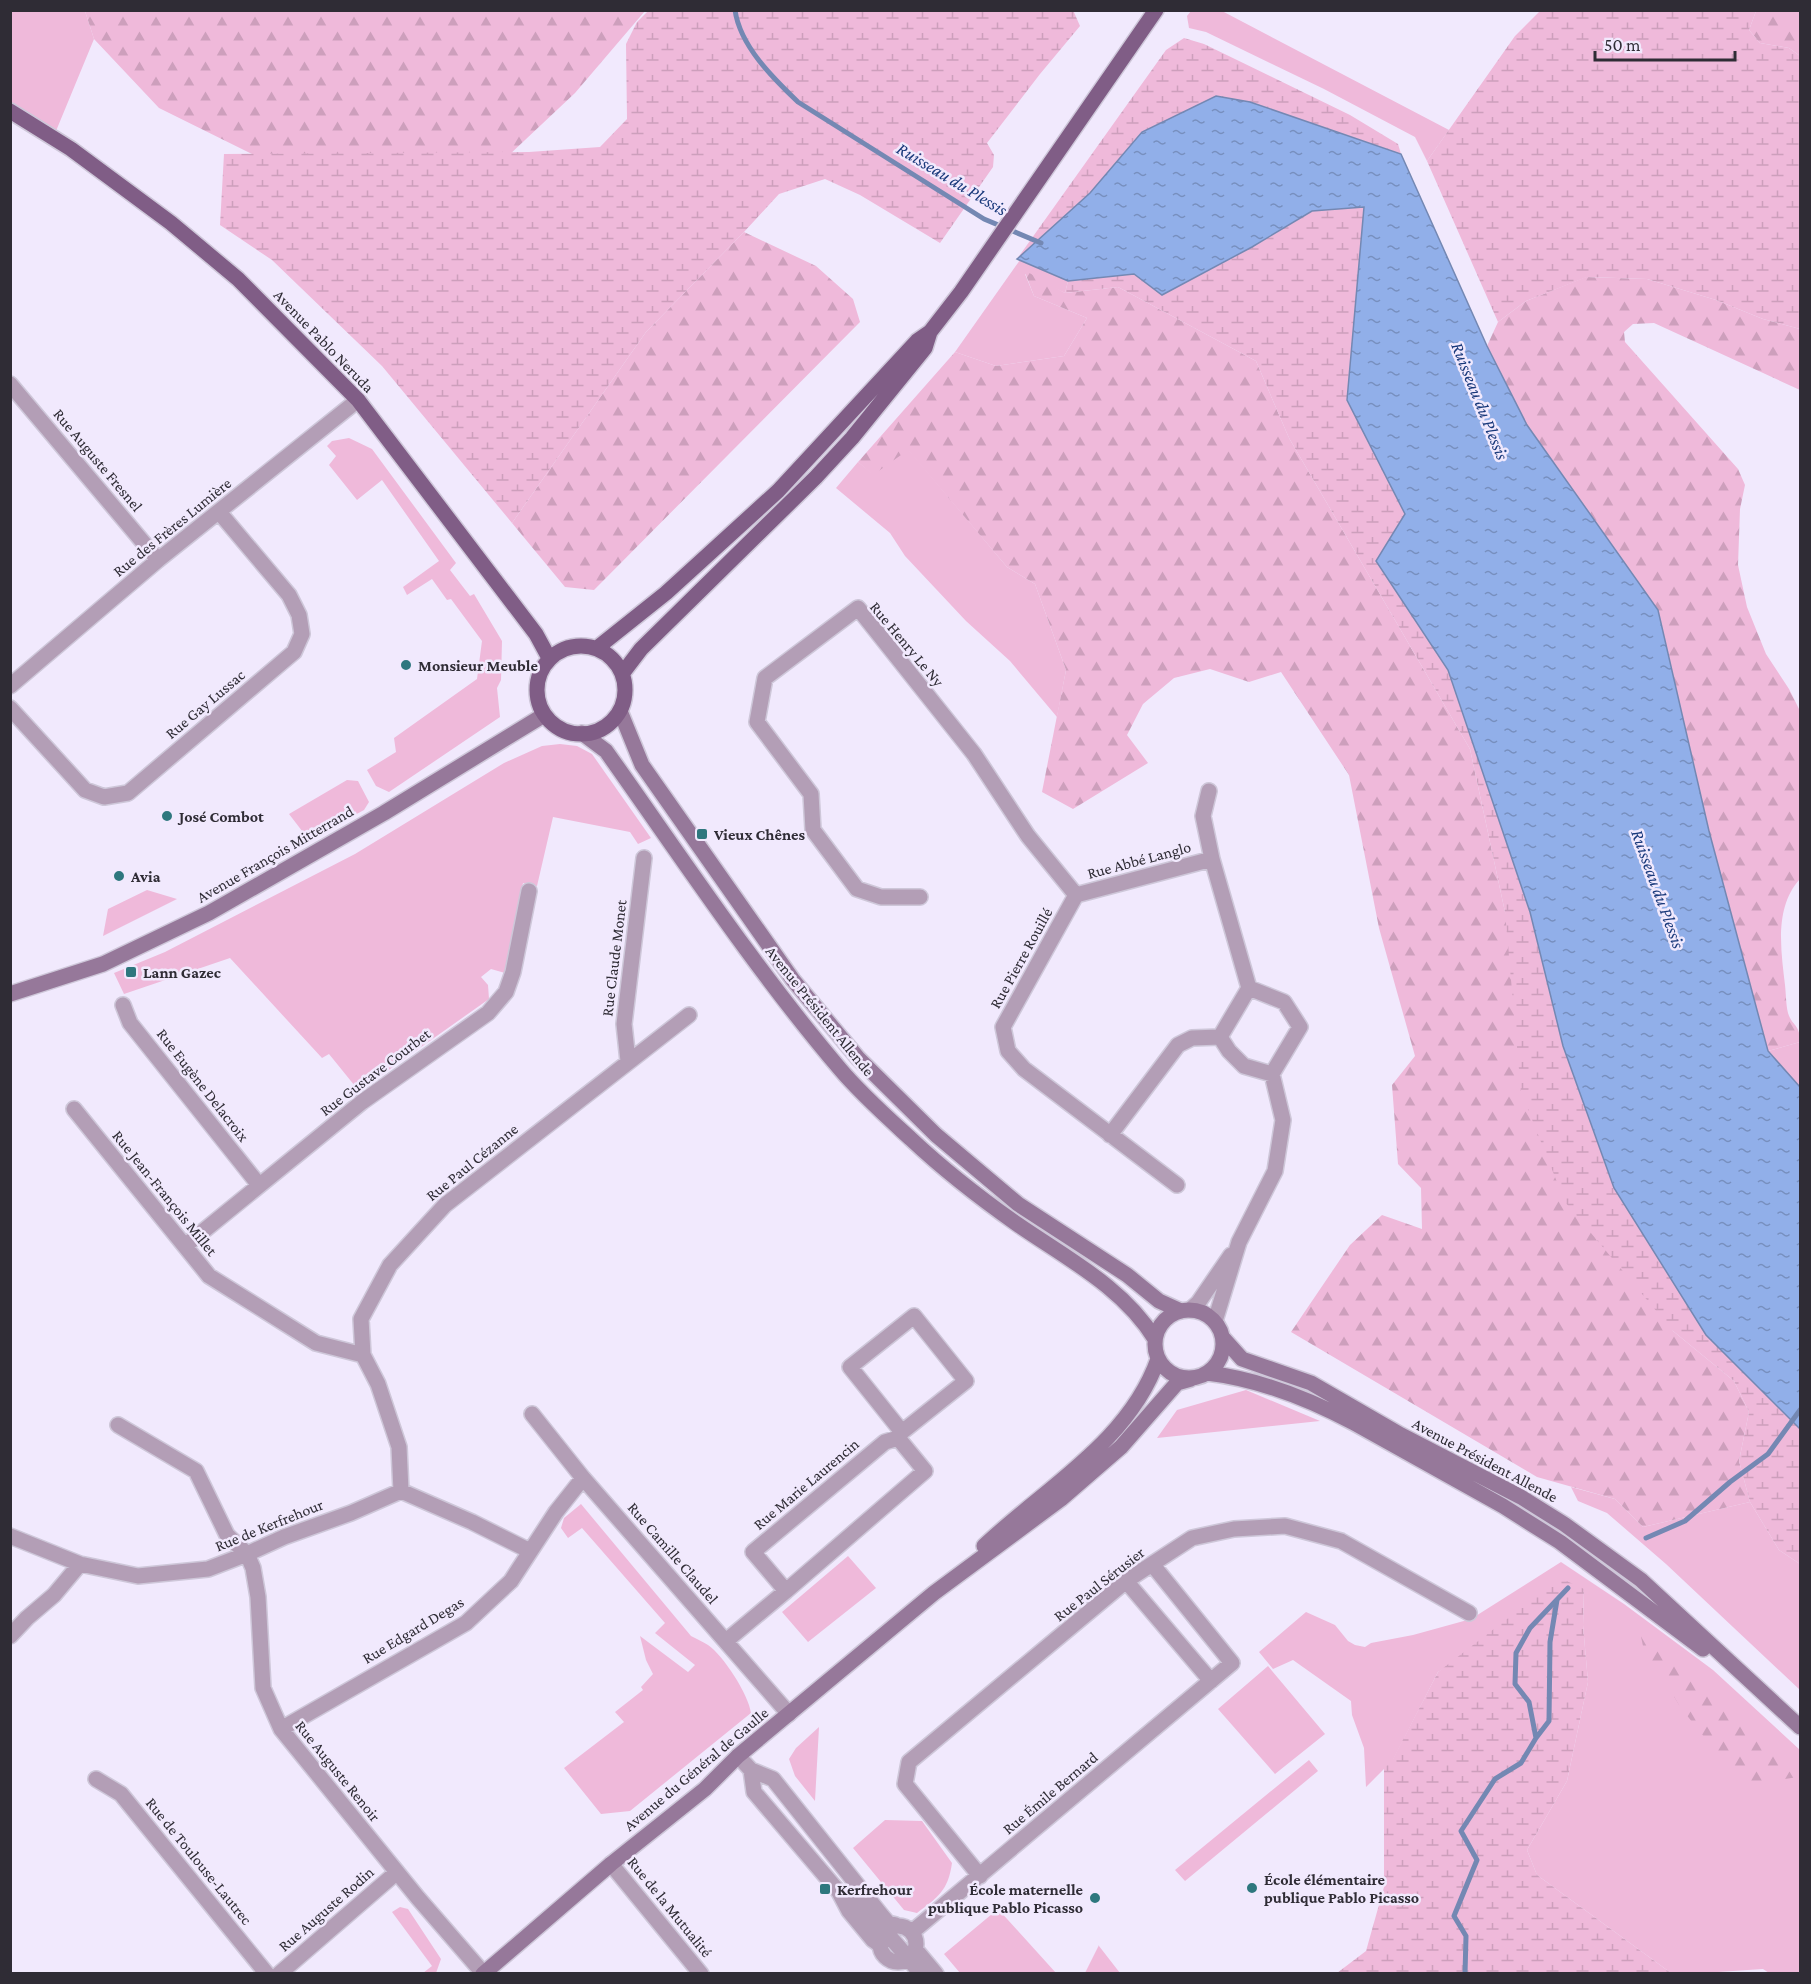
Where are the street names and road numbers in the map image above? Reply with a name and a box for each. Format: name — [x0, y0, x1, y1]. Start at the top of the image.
street label: Avenue Pablo Neruda — [271, 286, 378, 396]
street label: Rue Auguste Fresnel — [49, 405, 146, 515]
street label: Rue des Frères Lumière — [110, 474, 234, 580]
street label: Rue Henry Le Ny — [866, 598, 948, 691]
street label: Rue Gay Lussac — [162, 666, 249, 743]
street label: Avenue François Mitterrand — [194, 802, 357, 907]
street label: Rue Abbé Langlo — [1085, 838, 1193, 883]
street label: Rue Claude Monet — [598, 898, 630, 1017]
street label: Rue Pierre Rouillé — [986, 905, 1056, 1011]
street label: Avenue Président Allende — [762, 943, 878, 1079]
street label: Rue Eugène Delacroix — [153, 1025, 253, 1146]
street label: Rue Gustave Courbet — [316, 1025, 434, 1119]
street label: Rue Paul Cézanne — [423, 1120, 521, 1204]
street label: Rue Jean-François Millet — [108, 1127, 221, 1260]
street label: Avenue Président Allende — [1410, 1414, 1560, 1506]
street label: Rue Marie Laurencin — [750, 1435, 862, 1533]
street label: Rue de Kerfrehour — [212, 1495, 326, 1554]
street label: Rue Camille Claudel — [624, 1499, 722, 1607]
street label: Rue Paul Sérusier — [1050, 1543, 1148, 1625]
street label: Rue Edgard Degas — [359, 1593, 467, 1668]
street label: Avenue du Général de Gaulle — [621, 1704, 771, 1834]
street label: Rue Auguste Renoir — [291, 1717, 384, 1826]
street label: Rue Émile Bernard — [999, 1748, 1101, 1838]
street label: Rue de Toulouse-Lautrec — [143, 1794, 256, 1928]
street label: Rue de la Mutualité — [624, 1854, 716, 1960]
street label: Rue Auguste Rodin — [275, 1863, 378, 1956]

